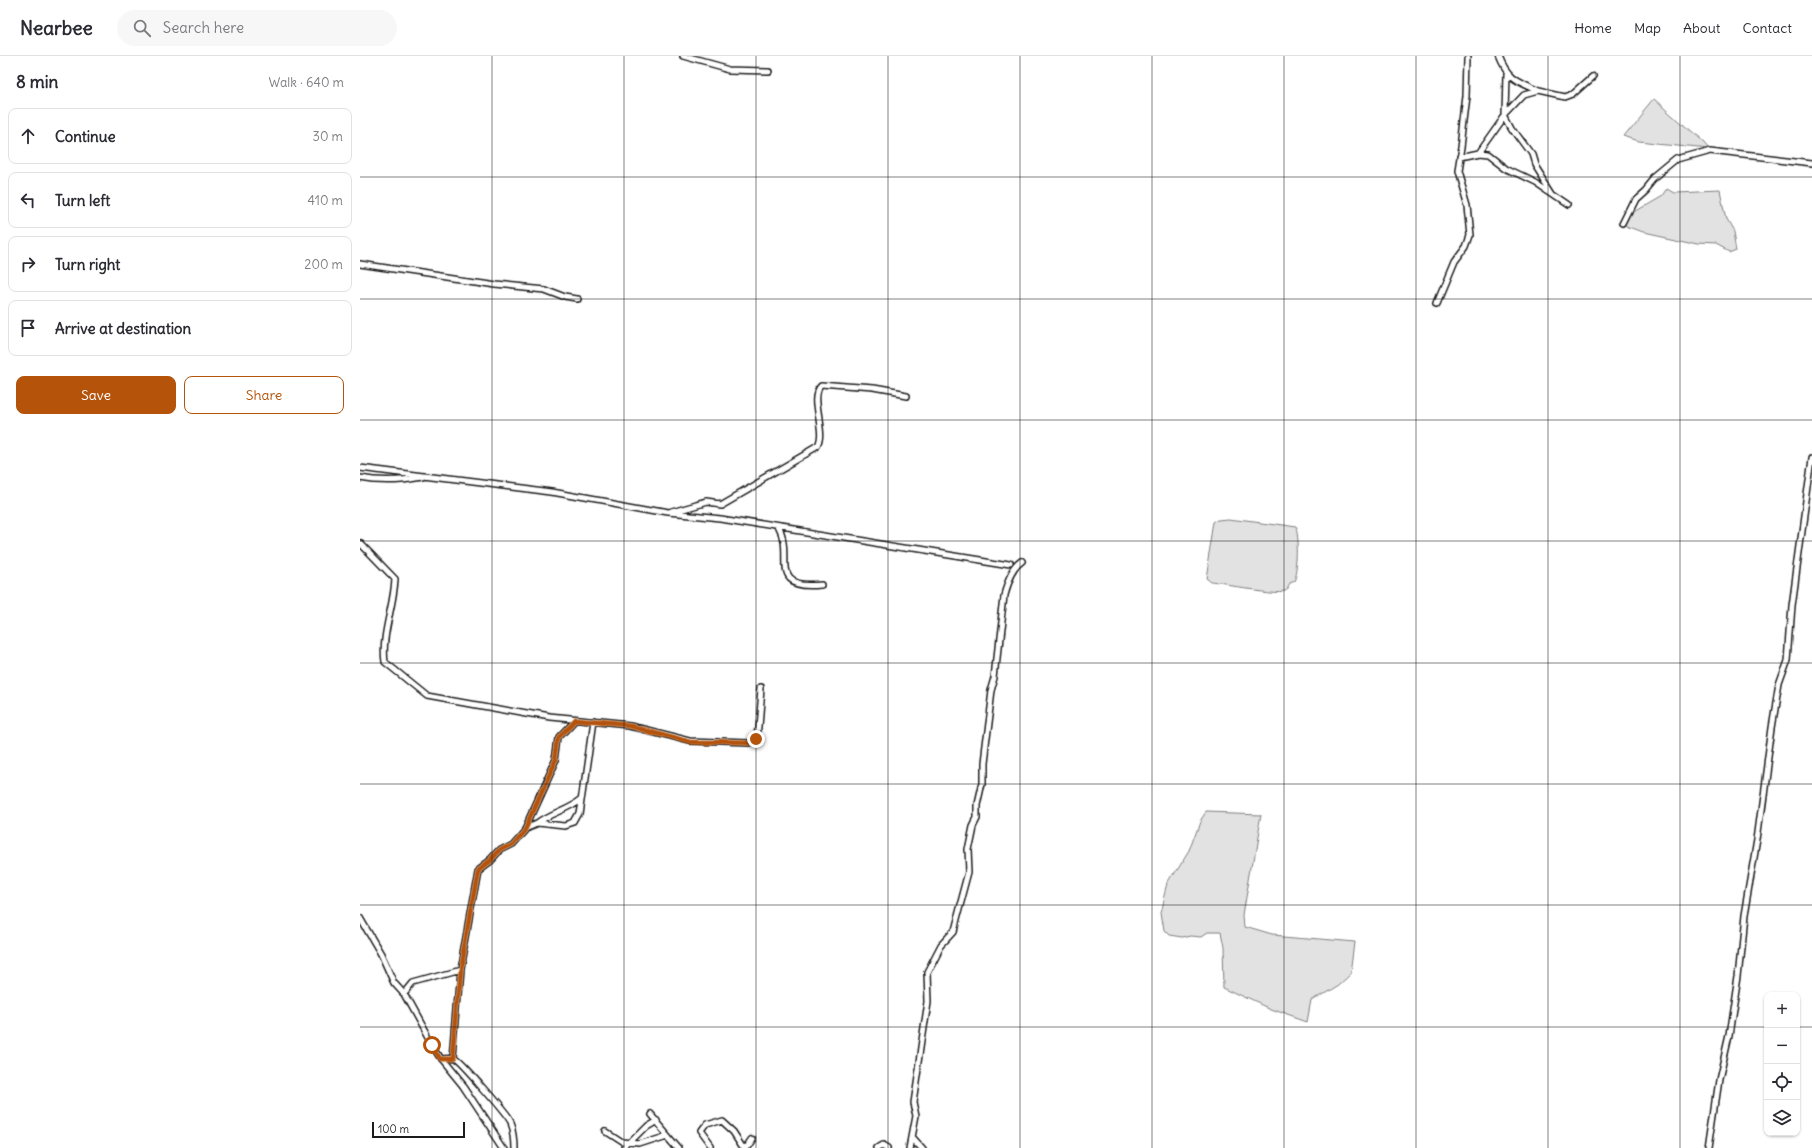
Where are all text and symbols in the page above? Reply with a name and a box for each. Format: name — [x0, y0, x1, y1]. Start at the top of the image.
search box — [117, 10, 397, 46]
text: Nearbee — [20, 16, 93, 40]
icon: search — [131, 17, 153, 39]
text: Search here — [163, 18, 244, 37]
text: Home — [1574, 19, 1612, 37]
text: Map — [1634, 19, 1661, 37]
text: About — [1683, 19, 1721, 37]
text: Contact — [1743, 19, 1792, 37]
text: 8 min — [16, 71, 58, 93]
text: Walk · 640 m — [269, 74, 344, 91]
icon: ahead — [17, 125, 39, 147]
text: Continue — [55, 127, 116, 146]
text: 30 m — [313, 128, 343, 145]
icon: left — [17, 189, 39, 211]
text: Turn left — [55, 191, 110, 210]
text: 410 m — [307, 192, 343, 209]
icon: right — [17, 253, 39, 275]
text: Turn right — [55, 255, 120, 274]
text: 200 m — [304, 256, 343, 273]
icon: arrive — [17, 317, 39, 339]
text: Arrive at destination — [55, 319, 191, 338]
button: Save — [16, 376, 176, 414]
button: Share — [184, 376, 344, 414]
route end — [747, 730, 765, 748]
map controls — [1764, 992, 1800, 1136]
button: + — [1764, 992, 1800, 1028]
button: − — [1764, 1028, 1800, 1064]
route start — [423, 1036, 441, 1054]
button: locate — [1764, 1064, 1800, 1100]
button: layers — [1764, 1100, 1800, 1136]
scale bar — [372, 1120, 465, 1139]
text: 100 m — [378, 1122, 409, 1136]

